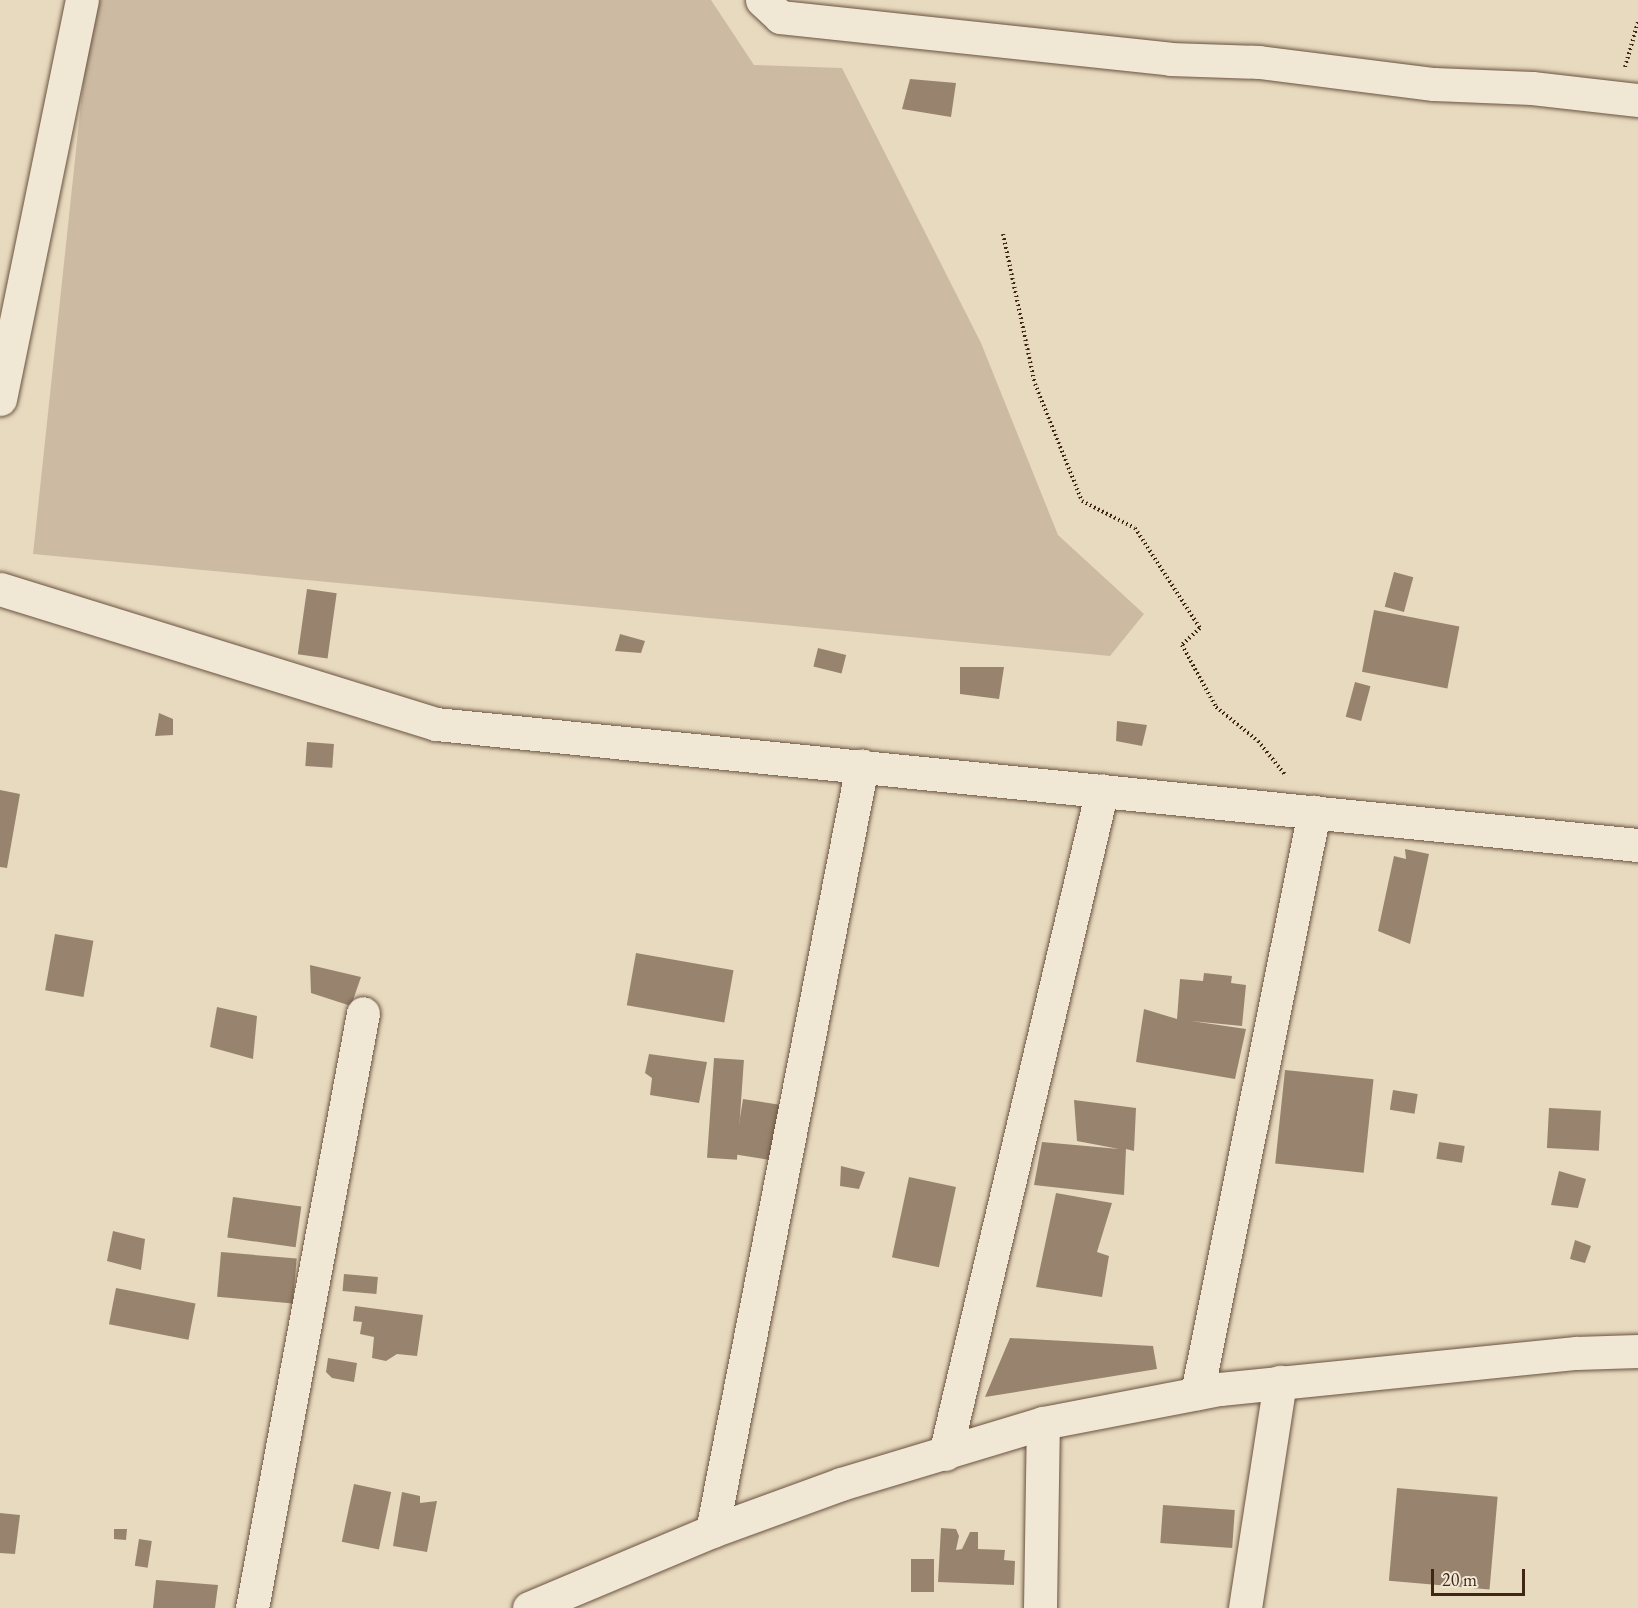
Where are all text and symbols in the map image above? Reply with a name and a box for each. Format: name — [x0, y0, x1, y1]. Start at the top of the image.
scale bar — [1434, 1557, 1528, 1595]
text: 20 m — [1442, 1568, 1477, 1591]

